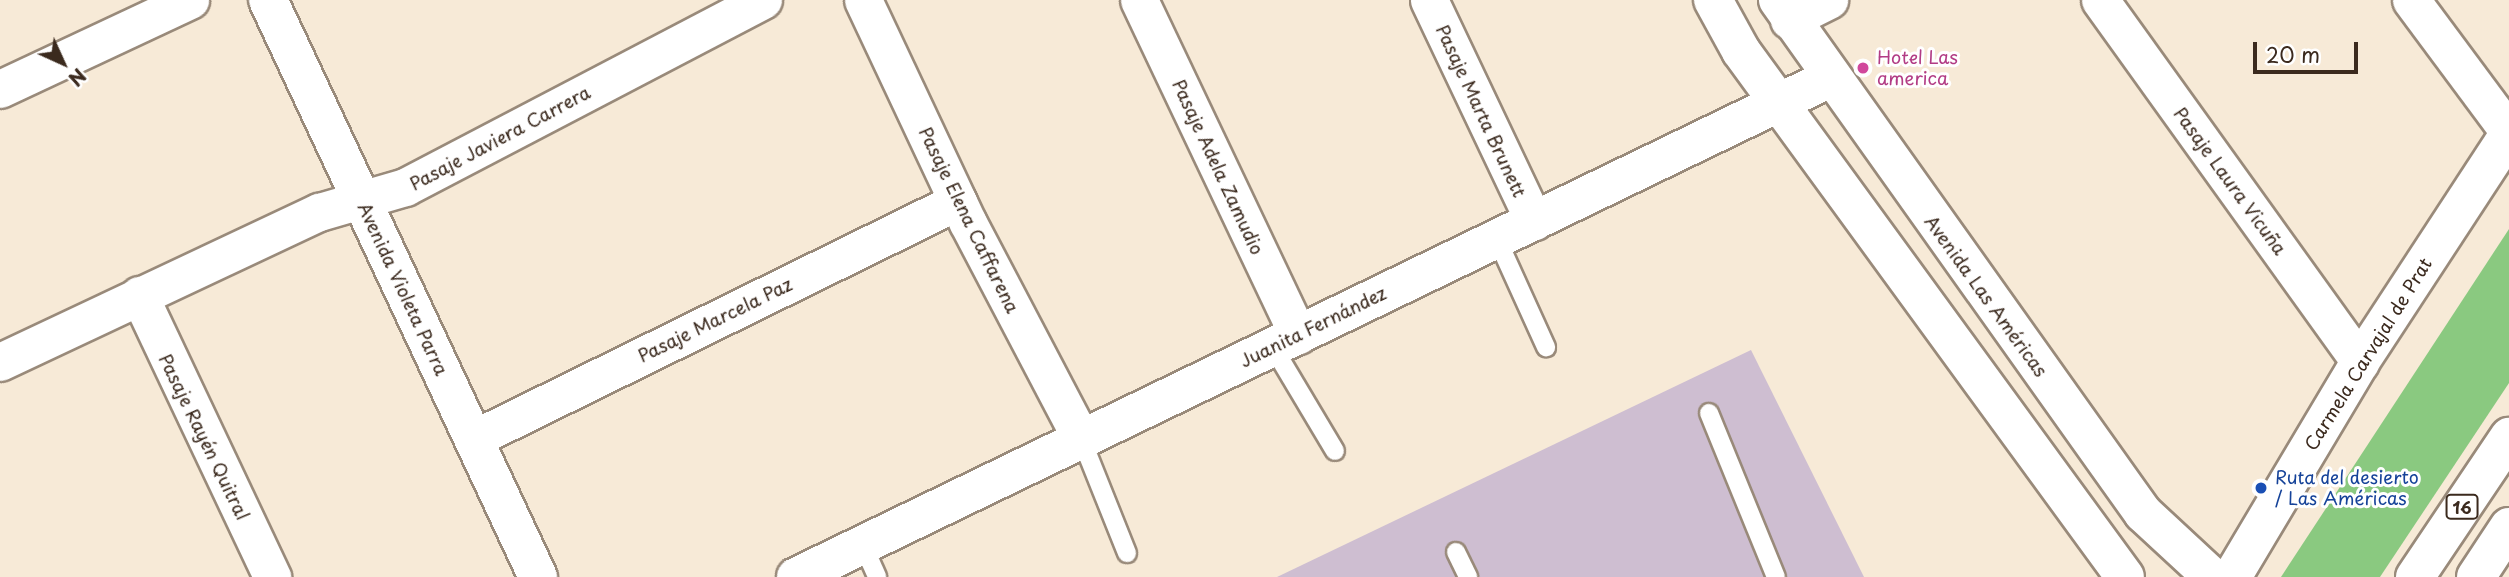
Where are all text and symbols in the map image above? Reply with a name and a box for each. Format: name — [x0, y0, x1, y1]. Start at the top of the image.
street label: Pasaje Marta Brunett — [1431, 21, 1531, 201]
north arrow — [28, 28, 98, 98]
scale bar — [2257, 28, 2362, 72]
text: 20 m — [2266, 38, 2320, 70]
place label: Hotel Las america — [1877, 47, 1958, 90]
marker: Hotel Las america — [1855, 60, 1871, 76]
text: N — [63, 63, 93, 93]
street label: Pasaje Adela Zamudio — [1168, 76, 1268, 258]
street label: Pasaje Javiera Carrera — [407, 82, 593, 194]
street label: Pasaje Laura Vicuña — [2170, 104, 2290, 258]
street label: Pasaje Elena Caffarena — [915, 124, 1023, 316]
street label: Avenida Violeta Parra — [353, 199, 453, 379]
street label: Avenida Las Américas — [1921, 212, 2051, 380]
street label: Carmela Carvajal de Prat — [2300, 254, 2436, 454]
street label: Pasaje Marcela Paz — [635, 274, 795, 366]
street label: Juanita Fernández — [1235, 282, 1391, 372]
street label: Pasaje Rayén Quitral — [154, 350, 254, 524]
place label: Ruta del desierto / Las Américas — [2275, 467, 2420, 510]
marker: Ruta del desierto / Las Américas — [2253, 480, 2269, 496]
road number: 16 — [2444, 494, 2480, 520]

